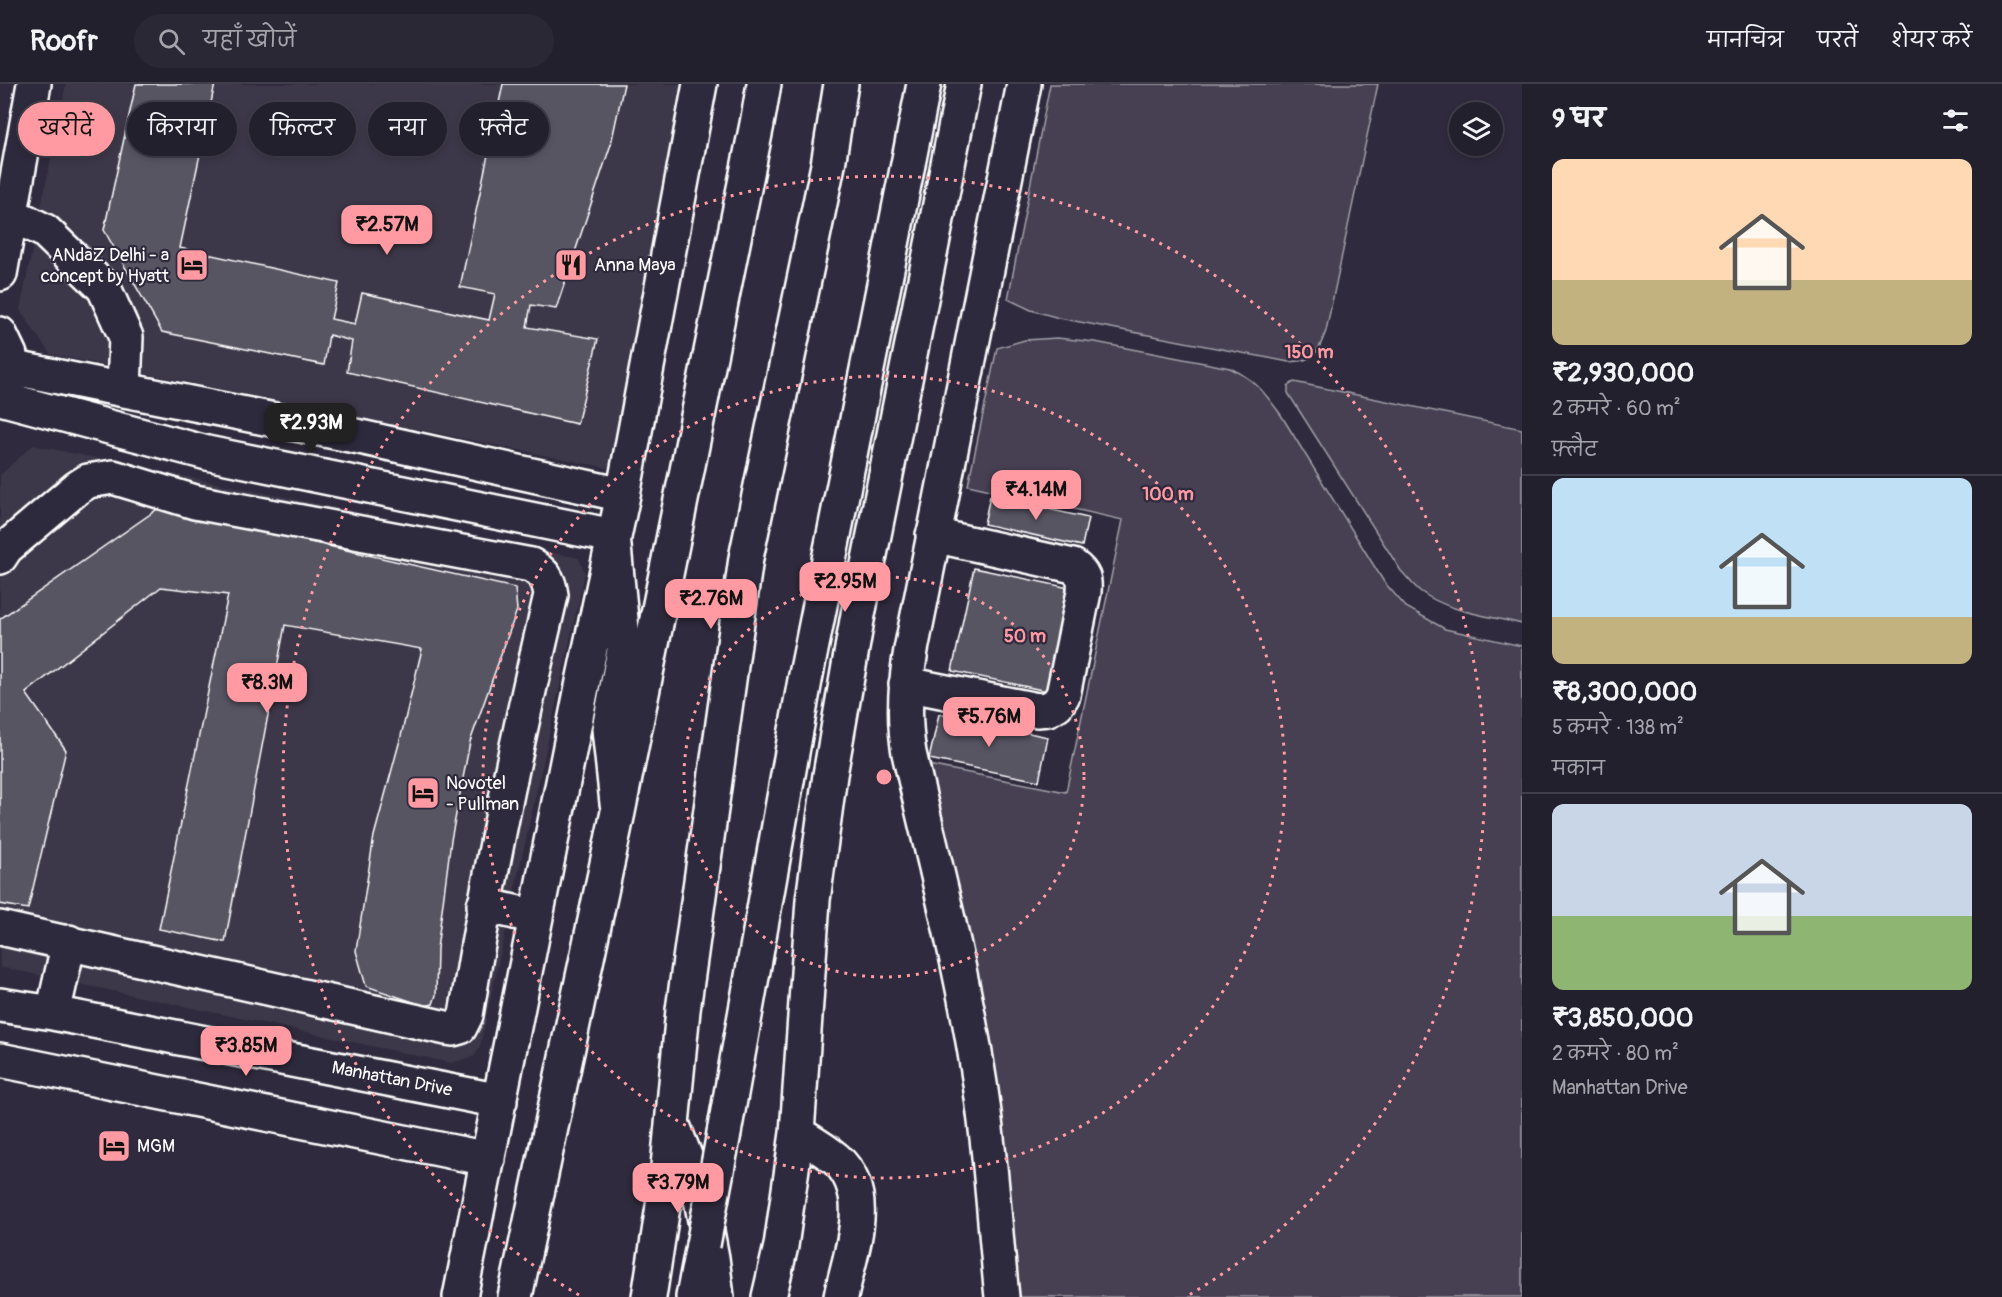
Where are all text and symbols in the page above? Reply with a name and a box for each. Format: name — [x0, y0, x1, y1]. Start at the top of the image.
search box — [134, 14, 554, 68]
text: Roofr — [30, 24, 98, 59]
icon: search — [155, 25, 188, 58]
text: यहाँ खोजें — [203, 26, 296, 54]
text: मानचित्र — [1707, 27, 1784, 54]
text: परतें — [1817, 27, 1858, 54]
text: शेयर करें — [1891, 27, 1972, 54]
chip: खरीदें — [18, 102, 115, 156]
chip: किराया — [127, 102, 237, 156]
chip: फ़िल्टर — [249, 102, 356, 156]
chip: नया — [368, 102, 447, 156]
chip: फ़्लैट — [459, 102, 549, 156]
map controls — [1449, 102, 1503, 156]
button: layers — [1449, 102, 1503, 156]
text: 9 घर — [1552, 103, 1606, 135]
icon: filters — [1939, 104, 1972, 137]
icon: home — [1708, 198, 1816, 306]
pin: ₹2.57M — [338, 205, 436, 256]
text: ₹2.57M — [355, 212, 419, 237]
place label: ANdaZ Delhi - a concept by Hyatt — [41, 244, 170, 288]
hotel icon: ANdaZ Delhi - a concept by Hyatt — [174, 247, 210, 283]
restaurant icon: Anna Maya — [553, 247, 589, 283]
place label: Anna Maya — [594, 254, 676, 277]
text: 150 m — [1285, 341, 1334, 364]
text: ₹2,930,000 — [1552, 357, 1694, 389]
text: 2 कमरे · 60 m² — [1552, 396, 1681, 421]
pin: ₹2.93M — [262, 403, 360, 454]
text: ₹2.93M — [279, 410, 343, 435]
text: फ़्लैट — [1552, 437, 1598, 462]
pin: ₹4.14M — [987, 470, 1085, 521]
text: ₹4.14M — [1005, 477, 1067, 502]
text: 100 m — [1142, 483, 1194, 506]
icon: home — [1708, 517, 1816, 625]
pin: ₹2.95M — [796, 562, 894, 613]
text: ₹2.95M — [813, 569, 877, 594]
pin: ₹2.76M — [662, 579, 760, 630]
text: ₹2.76M — [679, 586, 743, 611]
text: 50 m — [1004, 625, 1046, 648]
pin: ₹8.3M — [225, 663, 309, 714]
text: ₹8.3M — [241, 670, 293, 695]
text: ₹8,300,000 — [1552, 676, 1697, 708]
pin: ₹5.76M — [940, 697, 1038, 748]
text: ₹5.76M — [957, 704, 1021, 729]
text: 5 कमरे · 138 m² — [1552, 715, 1684, 740]
text: मकान — [1552, 756, 1605, 781]
centre of rings — [874, 767, 894, 787]
place label: Novotel - Pullman — [446, 772, 519, 816]
hotel icon: Novotel - Pullman — [405, 775, 441, 811]
icon: home — [1708, 843, 1816, 951]
text: ₹3,850,000 — [1552, 1002, 1694, 1034]
pin: ₹3.85M — [197, 1026, 295, 1077]
text: ₹3.85M — [215, 1033, 277, 1058]
text: 2 कमरे · 80 m² — [1552, 1041, 1679, 1066]
street label: Manhattan Drive — [330, 1056, 454, 1102]
text: Manhattan Drive — [1552, 1075, 1688, 1100]
hotel icon: MGM — [96, 1128, 132, 1164]
place label: MGM — [137, 1135, 175, 1158]
pin: ₹3.79M — [629, 1163, 727, 1214]
text: ₹3.79M — [647, 1170, 709, 1195]

